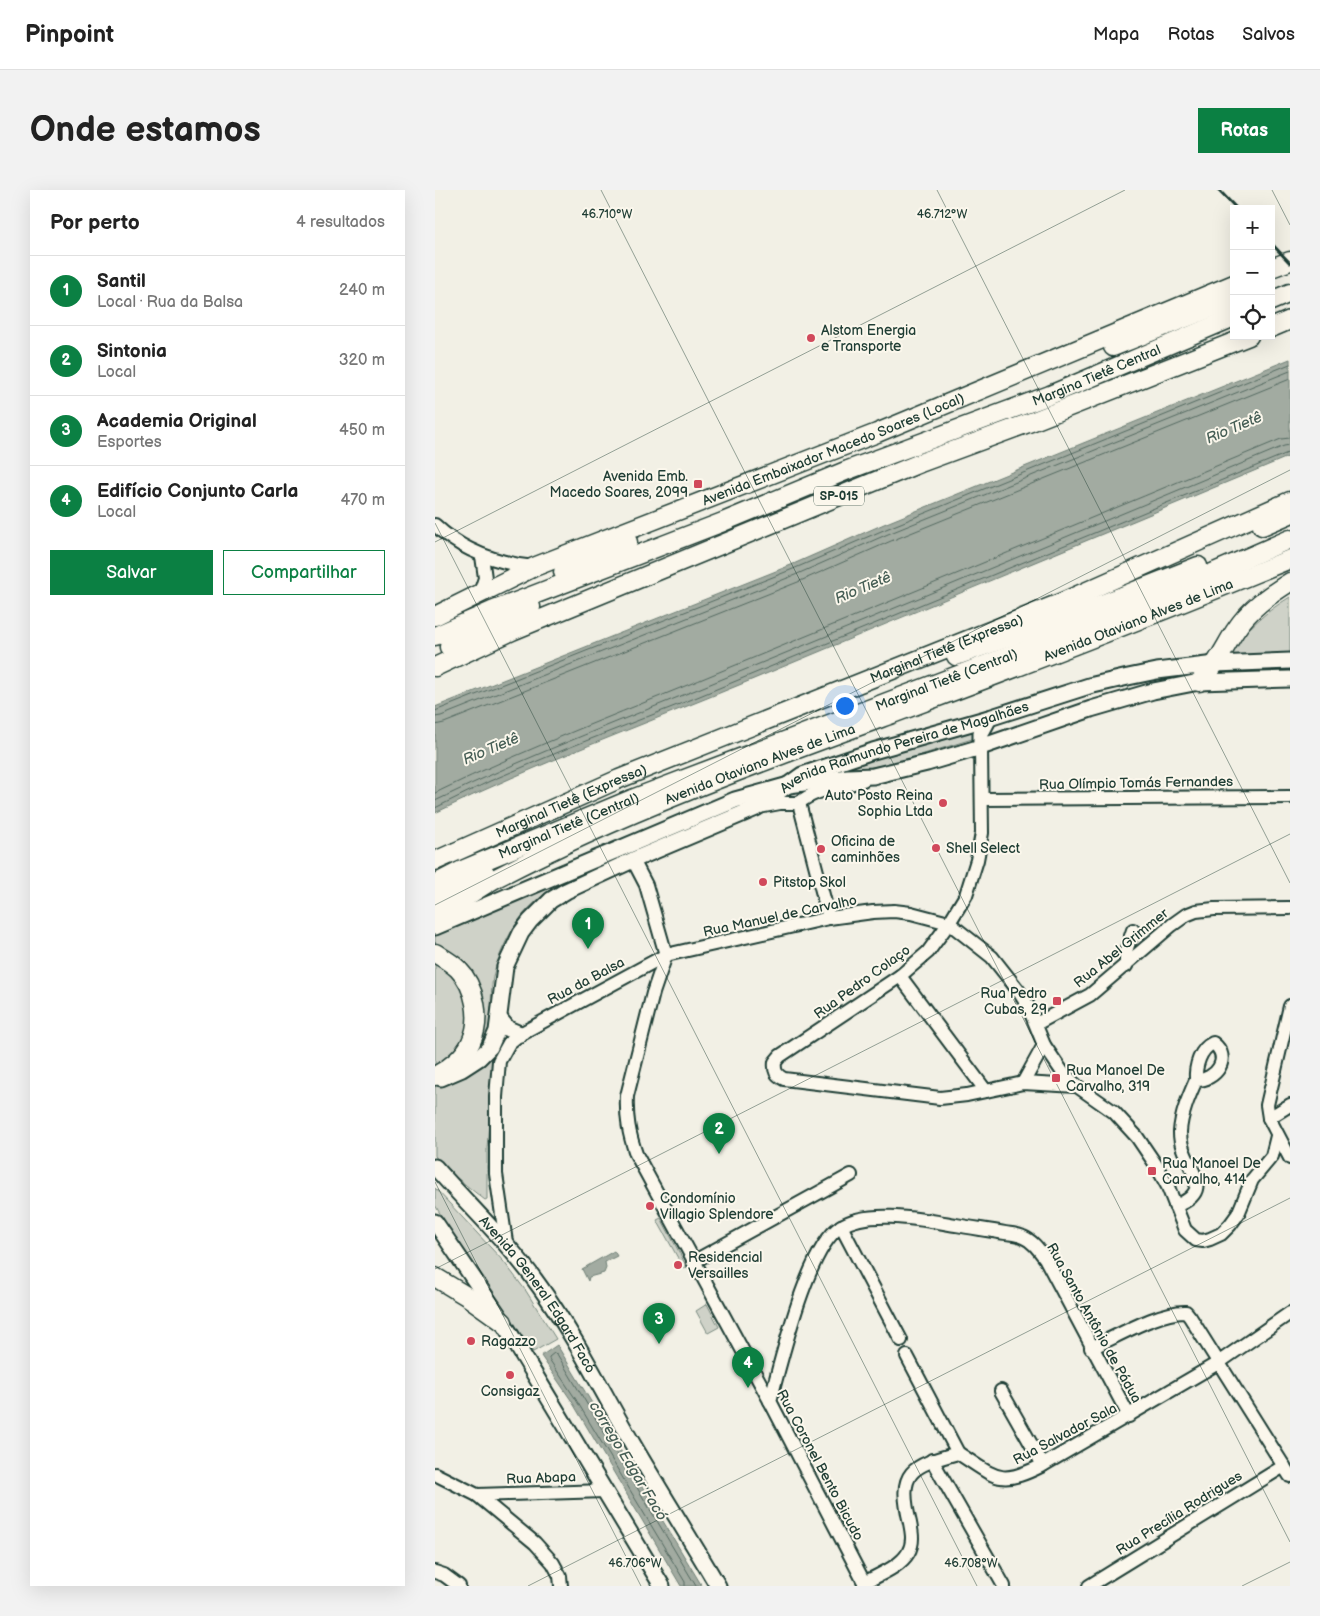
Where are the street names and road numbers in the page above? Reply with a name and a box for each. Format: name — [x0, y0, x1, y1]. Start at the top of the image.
street label: Margina Tietê Central — [1030, 341, 1163, 409]
street label: Avenida Embaixador Macedo Soares (Local) — [700, 389, 967, 509]
road number: SP-015 — [814, 486, 864, 506]
street label: Avenida Otaviano Alves de Lima — [1041, 575, 1236, 665]
street label: Marginal Tietê (Expressa) — [868, 610, 1025, 686]
street label: Marginal Tietê (Central) — [873, 645, 1020, 714]
street label: Avenida Raimundo Pereira de Magalhães — [776, 697, 1031, 797]
street label: Avenida Otaviano Alves de Lima — [662, 720, 857, 808]
street label: Marginal Tietê (Expressa) — [493, 760, 649, 841]
street label: Rua Olímpio Tomás Fernandes — [1039, 773, 1233, 793]
street label: Marginal Tietê (Central) — [496, 789, 641, 862]
street label: Rua Manuel de Carvalho — [702, 891, 858, 941]
street label: Rua Abel Grimmer — [1070, 904, 1172, 991]
street label: Rua Pedro Colaço — [811, 941, 913, 1023]
street label: Rua da Balsa — [545, 954, 627, 1008]
street label: Avenida General Edgard Facó — [476, 1212, 600, 1376]
street label: Rua Santo Antônio de Pádua — [1043, 1240, 1145, 1406]
street label: Rua Coronel Bento Bicudo — [773, 1387, 867, 1543]
street label: Rua Salvador Sala — [1010, 1399, 1120, 1469]
street label: Rua Precília Rodrigues — [1113, 1467, 1245, 1559]
street label: Rua Abapa — [506, 1468, 576, 1488]

